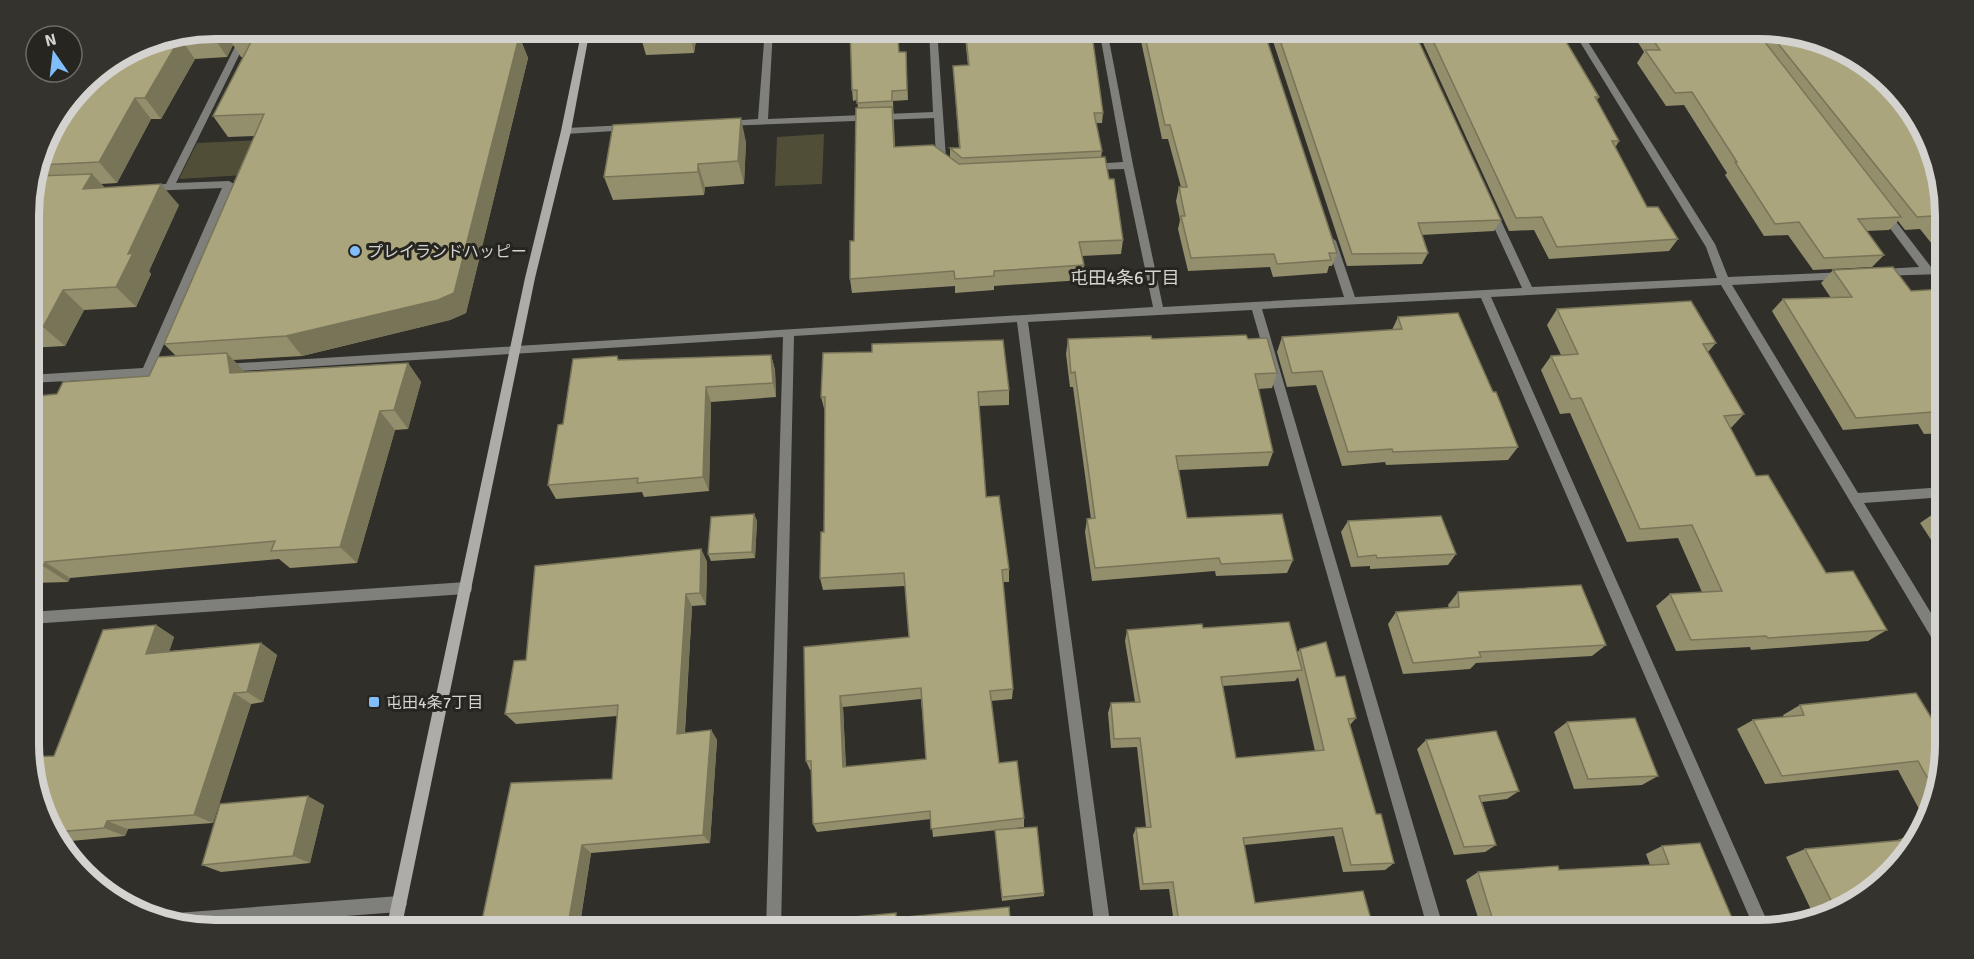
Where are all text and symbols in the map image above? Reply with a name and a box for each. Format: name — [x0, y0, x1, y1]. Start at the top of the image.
north arrow — [24, 24, 84, 84]
text: N — [43, 29, 58, 51]
place label: プレイランドハッピー — [367, 242, 527, 262]
marker: プレイランドハッピー — [348, 244, 362, 258]
district label: 屯田4条6丁目 — [1070, 267, 1180, 289]
place label: 屯田4条7丁目 — [386, 693, 483, 713]
marker: 屯田4条7丁目 — [367, 695, 381, 709]

